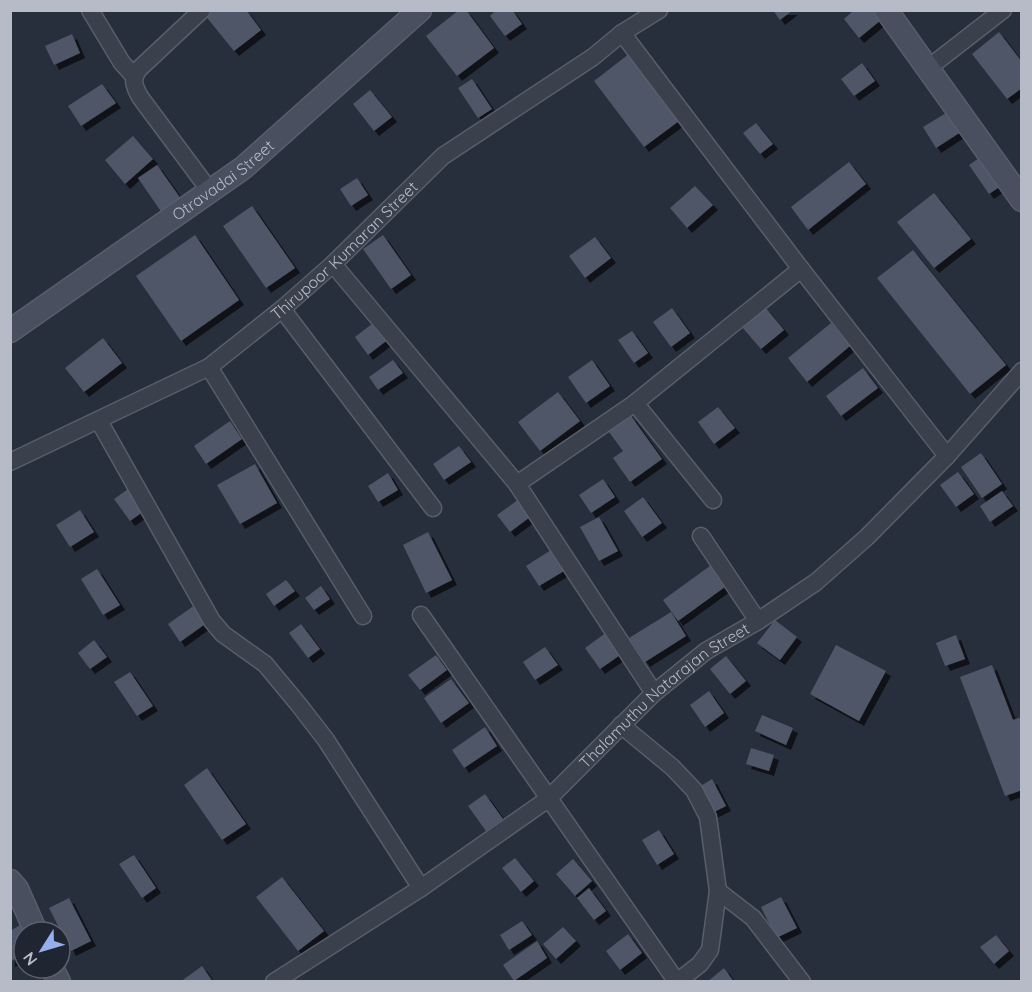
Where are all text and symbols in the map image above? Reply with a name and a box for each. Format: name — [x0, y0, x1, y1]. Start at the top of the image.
street label: Otravadai Street — [168, 135, 278, 225]
street label: Thirupoor Kumaran Street — [267, 177, 422, 324]
street label: Thalamuthu Natarajan Street — [575, 618, 753, 772]
north arrow — [12, 920, 72, 980]
text: N — [18, 948, 42, 970]

